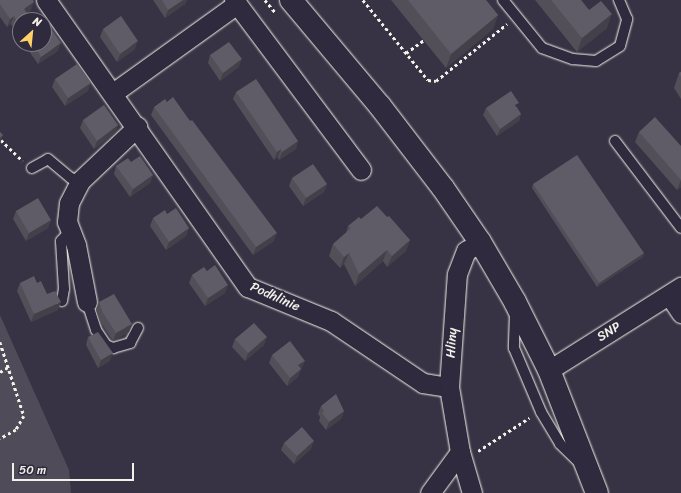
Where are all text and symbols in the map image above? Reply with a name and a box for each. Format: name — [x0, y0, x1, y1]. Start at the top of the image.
north arrow — [12, 12, 52, 52]
text: N — [30, 12, 45, 32]
street label: Podhlinie — [248, 279, 302, 315]
street label: SNP — [594, 319, 624, 345]
street label: Hliny — [443, 327, 461, 359]
scale bar — [14, 455, 136, 481]
text: 50 m — [19, 459, 46, 481]

